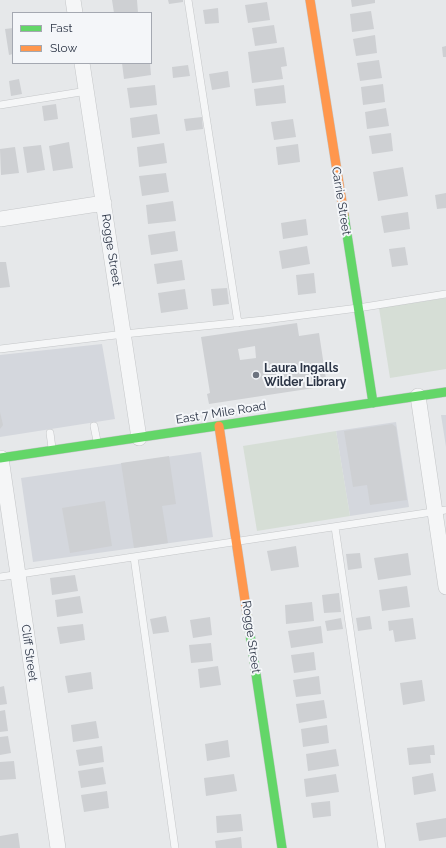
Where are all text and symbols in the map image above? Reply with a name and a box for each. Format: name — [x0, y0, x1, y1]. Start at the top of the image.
legend — [12, 12, 152, 64]
text: Fast — [50, 21, 73, 35]
text: Slow — [50, 41, 77, 55]
street label: Carrie Street — [328, 166, 354, 236]
street label: Rogge Street — [98, 213, 124, 287]
place label: Laura Ingalls Wilder Library — [264, 361, 346, 389]
marker: Laura Ingalls Wilder Library — [251, 370, 261, 380]
street label: East 7 Mile Road — [175, 399, 267, 427]
street label: Rogge Street — [239, 600, 263, 674]
street label: Cliff Street — [18, 624, 40, 682]

